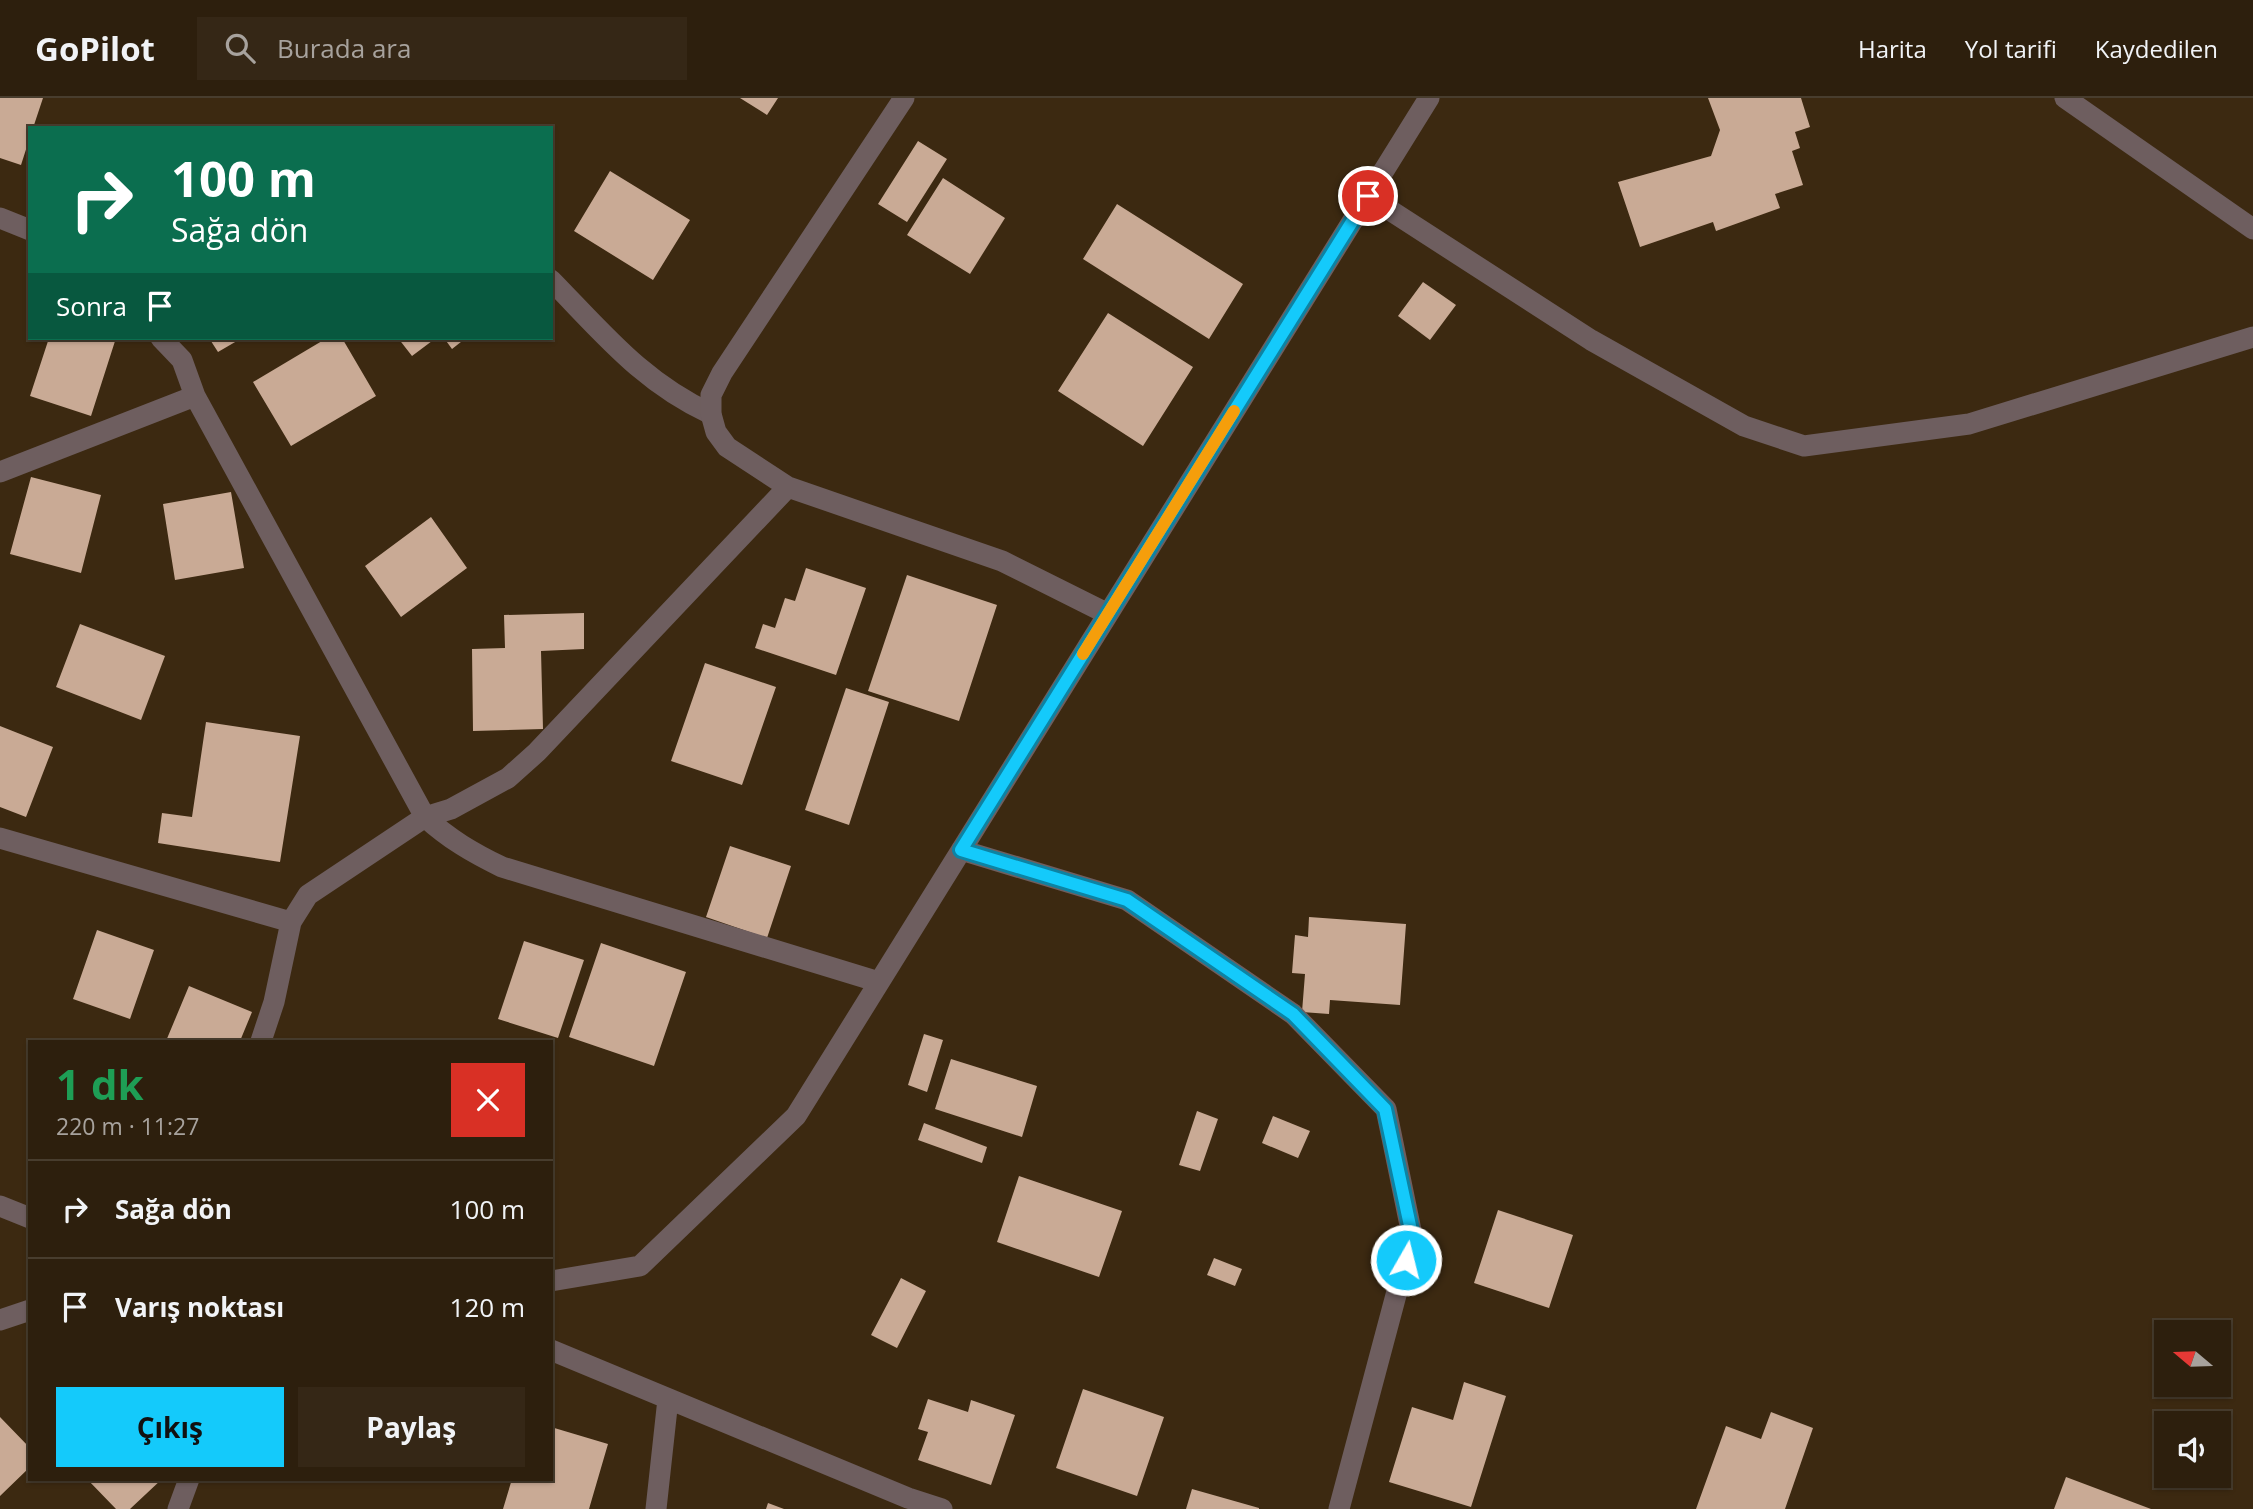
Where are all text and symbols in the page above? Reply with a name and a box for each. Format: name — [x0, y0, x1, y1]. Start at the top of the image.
search box — [197, 17, 687, 80]
text: GoPilot — [35, 26, 155, 71]
icon: search — [221, 29, 259, 67]
text: Burada ara — [277, 30, 411, 66]
text: Harita — [1858, 32, 1927, 65]
text: Yol tarifi — [1965, 32, 2057, 65]
text: Kaydedilen — [2095, 32, 2218, 65]
text: 100 m — [171, 145, 316, 211]
icon: right — [56, 154, 147, 245]
pin — [1338, 166, 1398, 226]
icon: arrive — [1349, 177, 1387, 215]
text: Sağa dön — [171, 208, 308, 251]
icon: arrive — [141, 287, 179, 325]
text: Sonra — [56, 288, 127, 324]
text: 1 dk — [56, 1055, 144, 1112]
button: close — [451, 1063, 525, 1137]
text: 220 m · 11:27 — [56, 1110, 199, 1142]
icon: right — [56, 1190, 94, 1228]
text: Sağa dön — [115, 1191, 232, 1227]
text: 100 m — [450, 1191, 525, 1227]
position arrow — [1369, 1223, 1443, 1297]
icon: arrive — [56, 1288, 94, 1326]
text: Varış noktası — [115, 1289, 284, 1325]
text: 120 m — [450, 1289, 525, 1325]
north arrow — [2154, 1320, 2231, 1396]
map controls — [2154, 1320, 2231, 1488]
button: Çıkış — [56, 1387, 284, 1467]
button: Paylaş — [298, 1387, 525, 1467]
button: sound — [2154, 1411, 2231, 1488]

